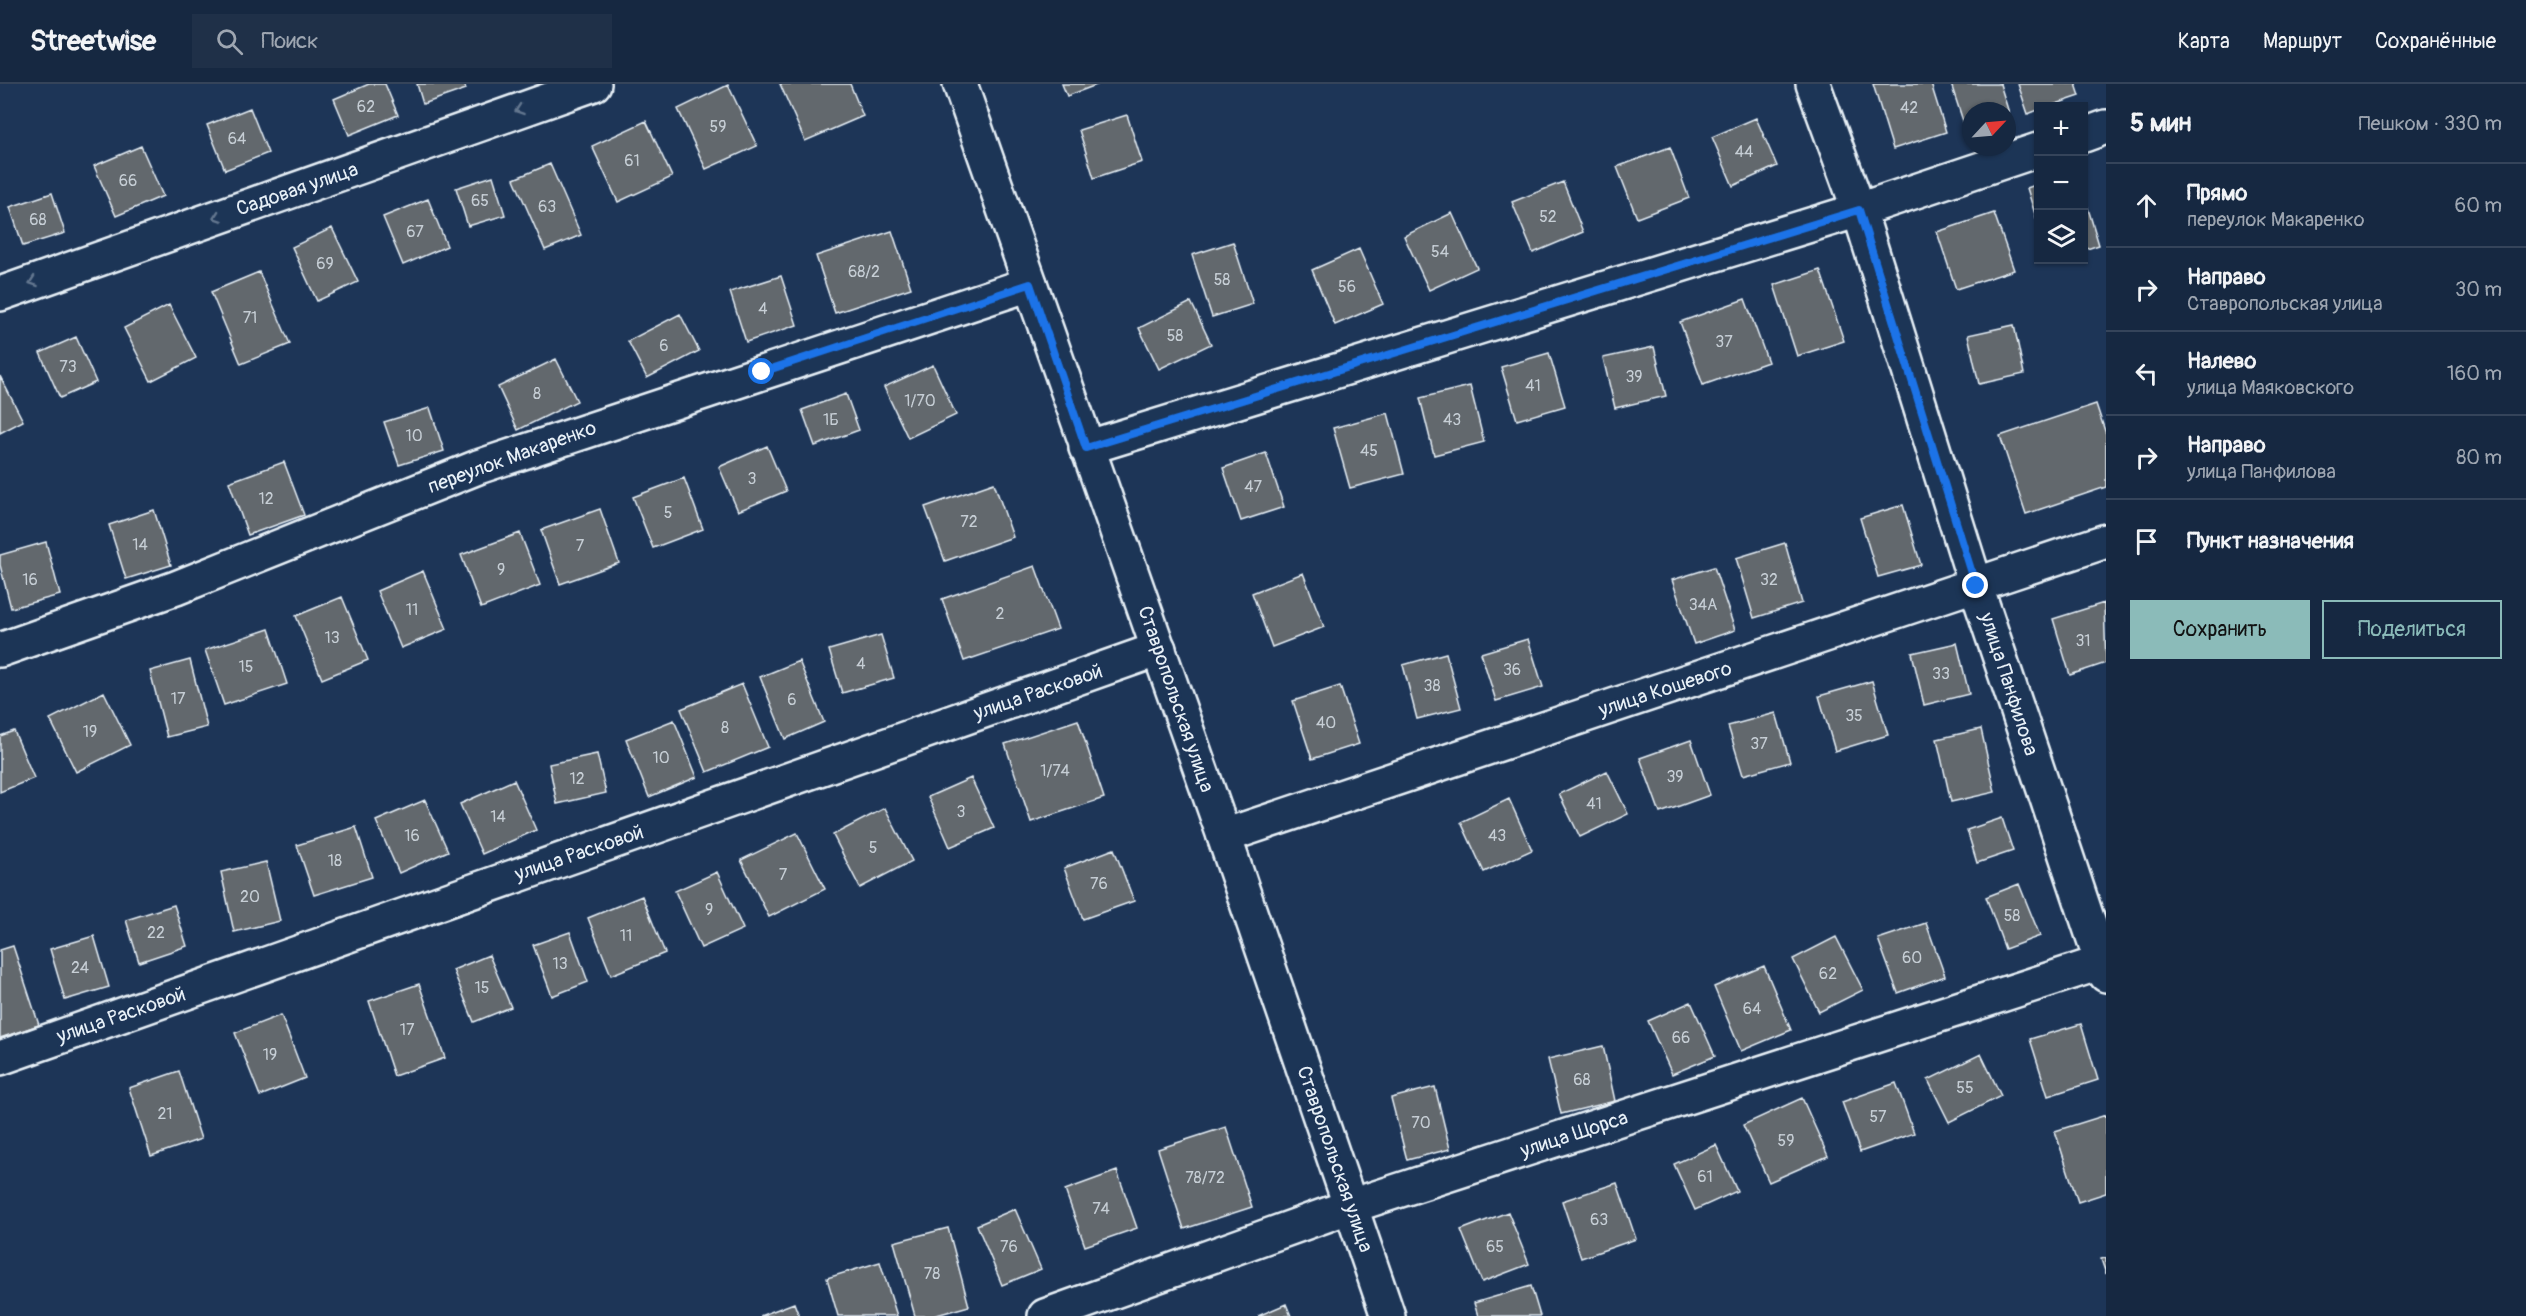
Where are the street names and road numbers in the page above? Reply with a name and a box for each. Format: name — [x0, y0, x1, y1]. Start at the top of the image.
street label: Садовая улица — [233, 156, 361, 222]
street label: переулок Макаренко — [424, 415, 600, 499]
street label: Ставропольская улица — [1132, 602, 1220, 796]
street label: улица Панфилова — [1974, 608, 2044, 759]
street label: улица Кошевого — [1594, 656, 1735, 723]
street label: улица Расковой — [969, 658, 1106, 726]
street label: улица Расковой — [510, 819, 647, 887]
street label: улица Расковой — [52, 981, 189, 1049]
street label: Ставропольская улица — [1291, 1062, 1379, 1256]
street label: улица Щорса — [1516, 1105, 1631, 1163]

